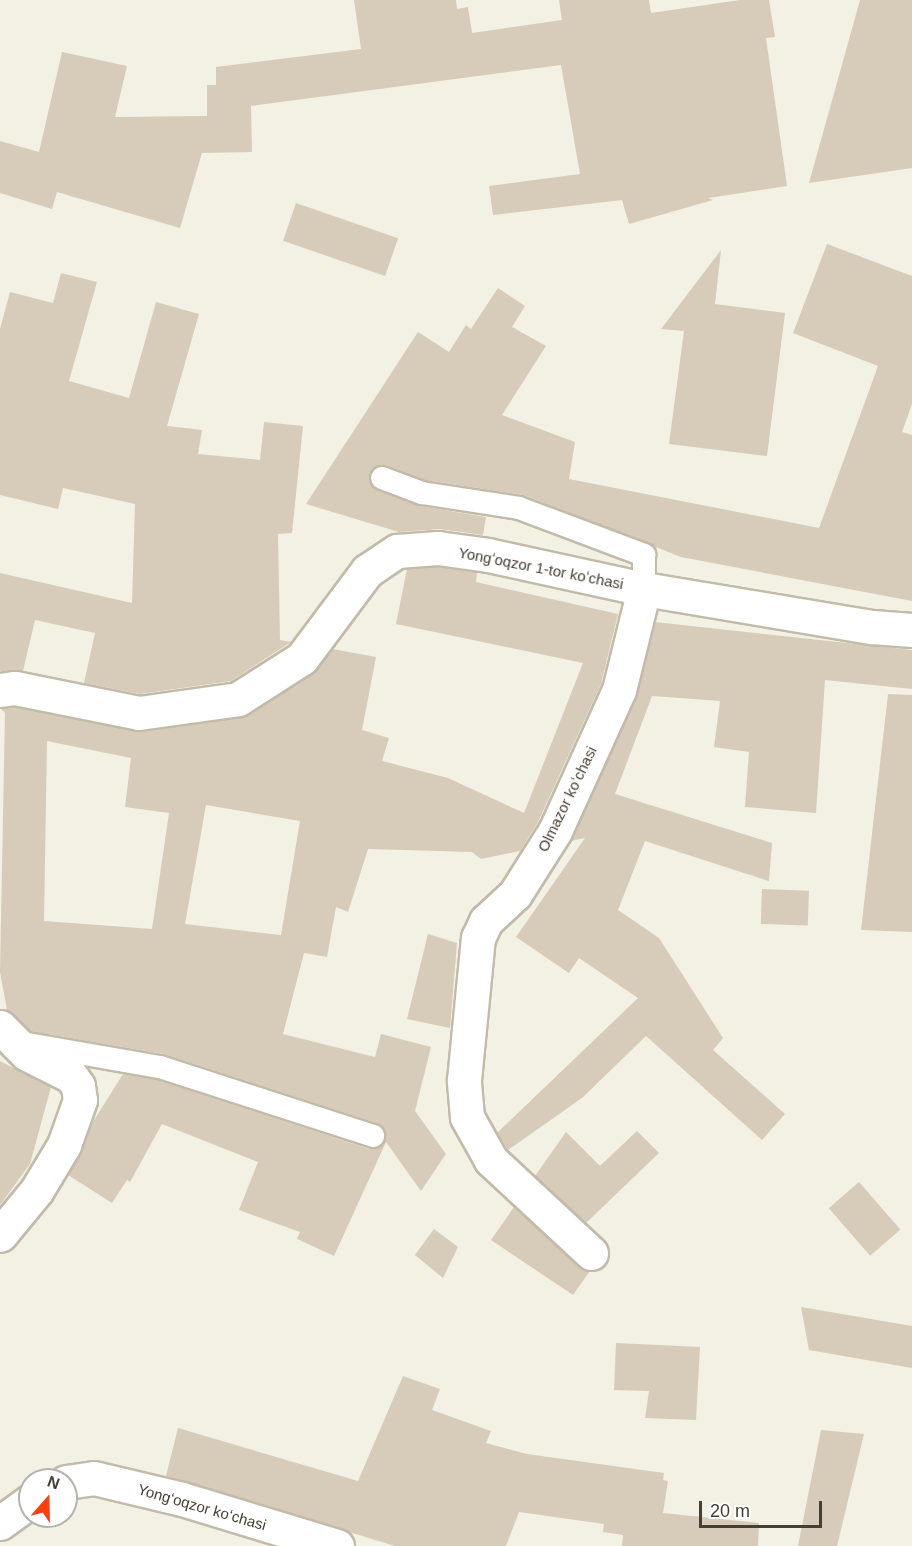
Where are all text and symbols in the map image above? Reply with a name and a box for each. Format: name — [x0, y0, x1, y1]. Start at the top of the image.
street label: Yongʻoqzor 1-tor koʻchasi — [457, 543, 625, 593]
street label: Olmazor koʻchasi — [534, 743, 600, 855]
north arrow — [18, 1468, 78, 1528]
text: N — [45, 1473, 62, 1492]
street label: Yongʻoqzor koʻchasi — [136, 1480, 268, 1534]
scale bar — [702, 1489, 825, 1527]
text: 20 m — [710, 1501, 750, 1521]

